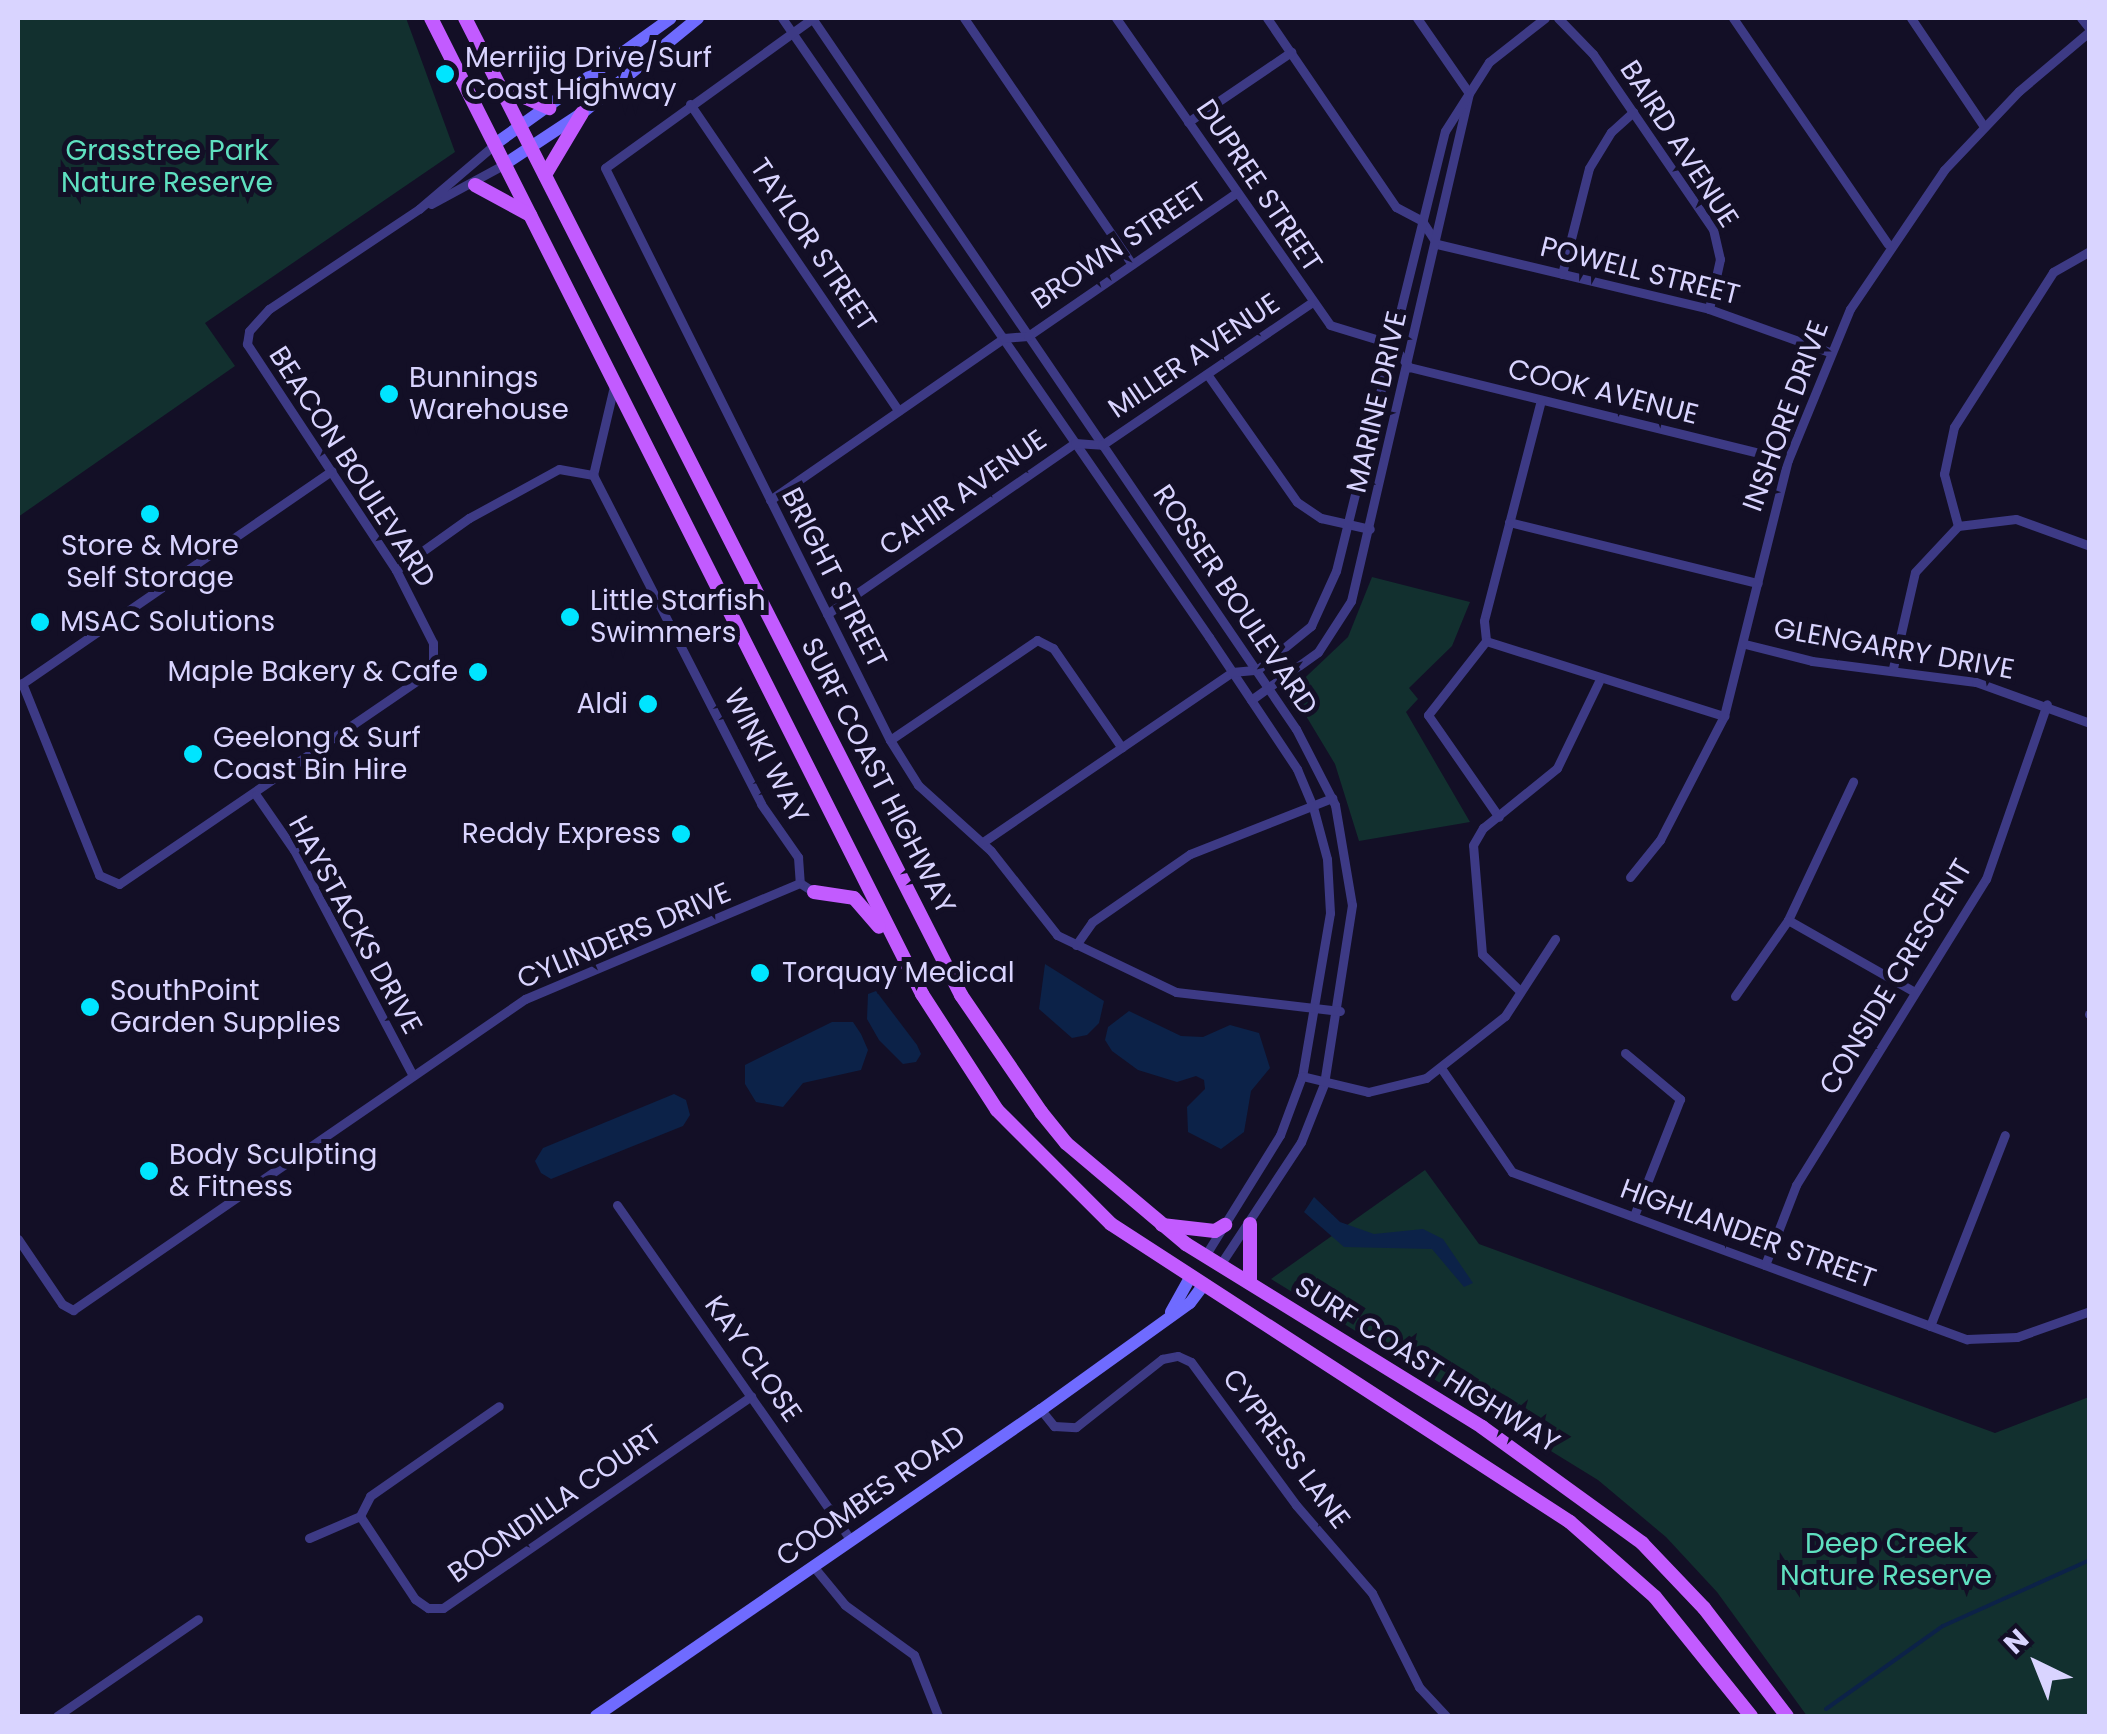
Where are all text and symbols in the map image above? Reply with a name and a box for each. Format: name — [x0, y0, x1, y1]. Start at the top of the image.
place label: Merrijig Drive/Surf Coast Highway — [465, 41, 712, 107]
street label: BAIRD AVENUE — [1613, 54, 1745, 234]
marker: Merrijig Drive/Surf Coast Highway — [434, 63, 456, 85]
street label: DUPREE STREET — [1189, 93, 1329, 279]
park label: Grasstree Park Nature Reserve — [61, 134, 273, 200]
street label: TAYLOR STREET — [743, 152, 883, 338]
street label: BROWN STREET — [1025, 175, 1213, 317]
street label: POWELL STREET — [1537, 230, 1743, 312]
street label: MILLER AVENUE — [1102, 286, 1286, 426]
street label: MARINE DRIVE — [1340, 308, 1414, 496]
street label: INSHORE DRIVE — [1736, 316, 1836, 516]
street label: BEACON BOULEVARD — [262, 340, 442, 594]
street label: COOK AVENUE — [1504, 352, 1702, 432]
place label: Bunnings Warehouse — [409, 361, 569, 427]
marker: Bunnings Warehouse — [378, 383, 400, 405]
street label: CAHIR AVENUE — [873, 423, 1053, 563]
street label: ROSSER BOULEVARD — [1146, 479, 1324, 721]
street label: BRIGHT STREET — [774, 482, 894, 674]
marker: Store & More Self Storage — [139, 503, 161, 525]
place label: Store & More Self Storage — [61, 529, 239, 595]
place label: Little Starfish Swimmers — [590, 584, 766, 650]
place label: MSAC Solutions — [60, 605, 275, 639]
marker: Little Starfish Swimmers — [559, 606, 581, 628]
marker: MSAC Solutions — [29, 611, 51, 633]
street label: GLENGARRY DRIVE — [1771, 611, 2017, 687]
street label: SURF COAST HIGHWAY — [794, 632, 962, 920]
place label: Maple Bakery & Cafe — [167, 655, 458, 689]
marker: Maple Bakery & Cafe — [467, 661, 489, 683]
street label: WINKI WAY — [717, 683, 815, 829]
place label: Aldi — [576, 687, 628, 721]
marker: Aldi — [637, 693, 659, 715]
place label: Geelong & Surf Coast Bin Hire — [213, 721, 421, 787]
marker: Geelong & Surf Coast Bin Hire — [182, 743, 204, 765]
street label: HAYSTACKS DRIVE — [281, 810, 429, 1040]
place label: Reddy Express — [462, 817, 661, 851]
marker: Reddy Express — [670, 823, 692, 845]
street label: CONSIDE CRESCENT — [1812, 853, 1980, 1101]
street label: CYLINDERS DRIVE — [512, 876, 736, 996]
place label: Torquay Medical — [782, 956, 1015, 990]
marker: Torquay Medical — [747, 960, 773, 986]
place label: SouthPoint Garden Supplies — [110, 974, 341, 1040]
marker: SouthPoint Garden Supplies — [79, 996, 101, 1018]
place label: Body Sculpting & Fitness — [169, 1138, 377, 1204]
marker: Body Sculpting & Fitness — [138, 1160, 160, 1182]
street label: HIGHLANDER STREET — [1616, 1172, 1880, 1296]
street label: SURF COAST HIGHWAY — [1289, 1270, 1565, 1460]
street label: KAY CLOSE — [697, 1290, 809, 1428]
street label: CYPRESS LANE — [1215, 1363, 1357, 1535]
street label: BOONDILLA COURT — [442, 1418, 668, 1590]
street label: COOMBES ROAD — [770, 1418, 972, 1574]
park label: Deep Creek Nature Reserve — [1780, 1527, 1992, 1593]
north arrow — [1987, 1614, 2087, 1714]
text: N — [1995, 1620, 2037, 1663]

